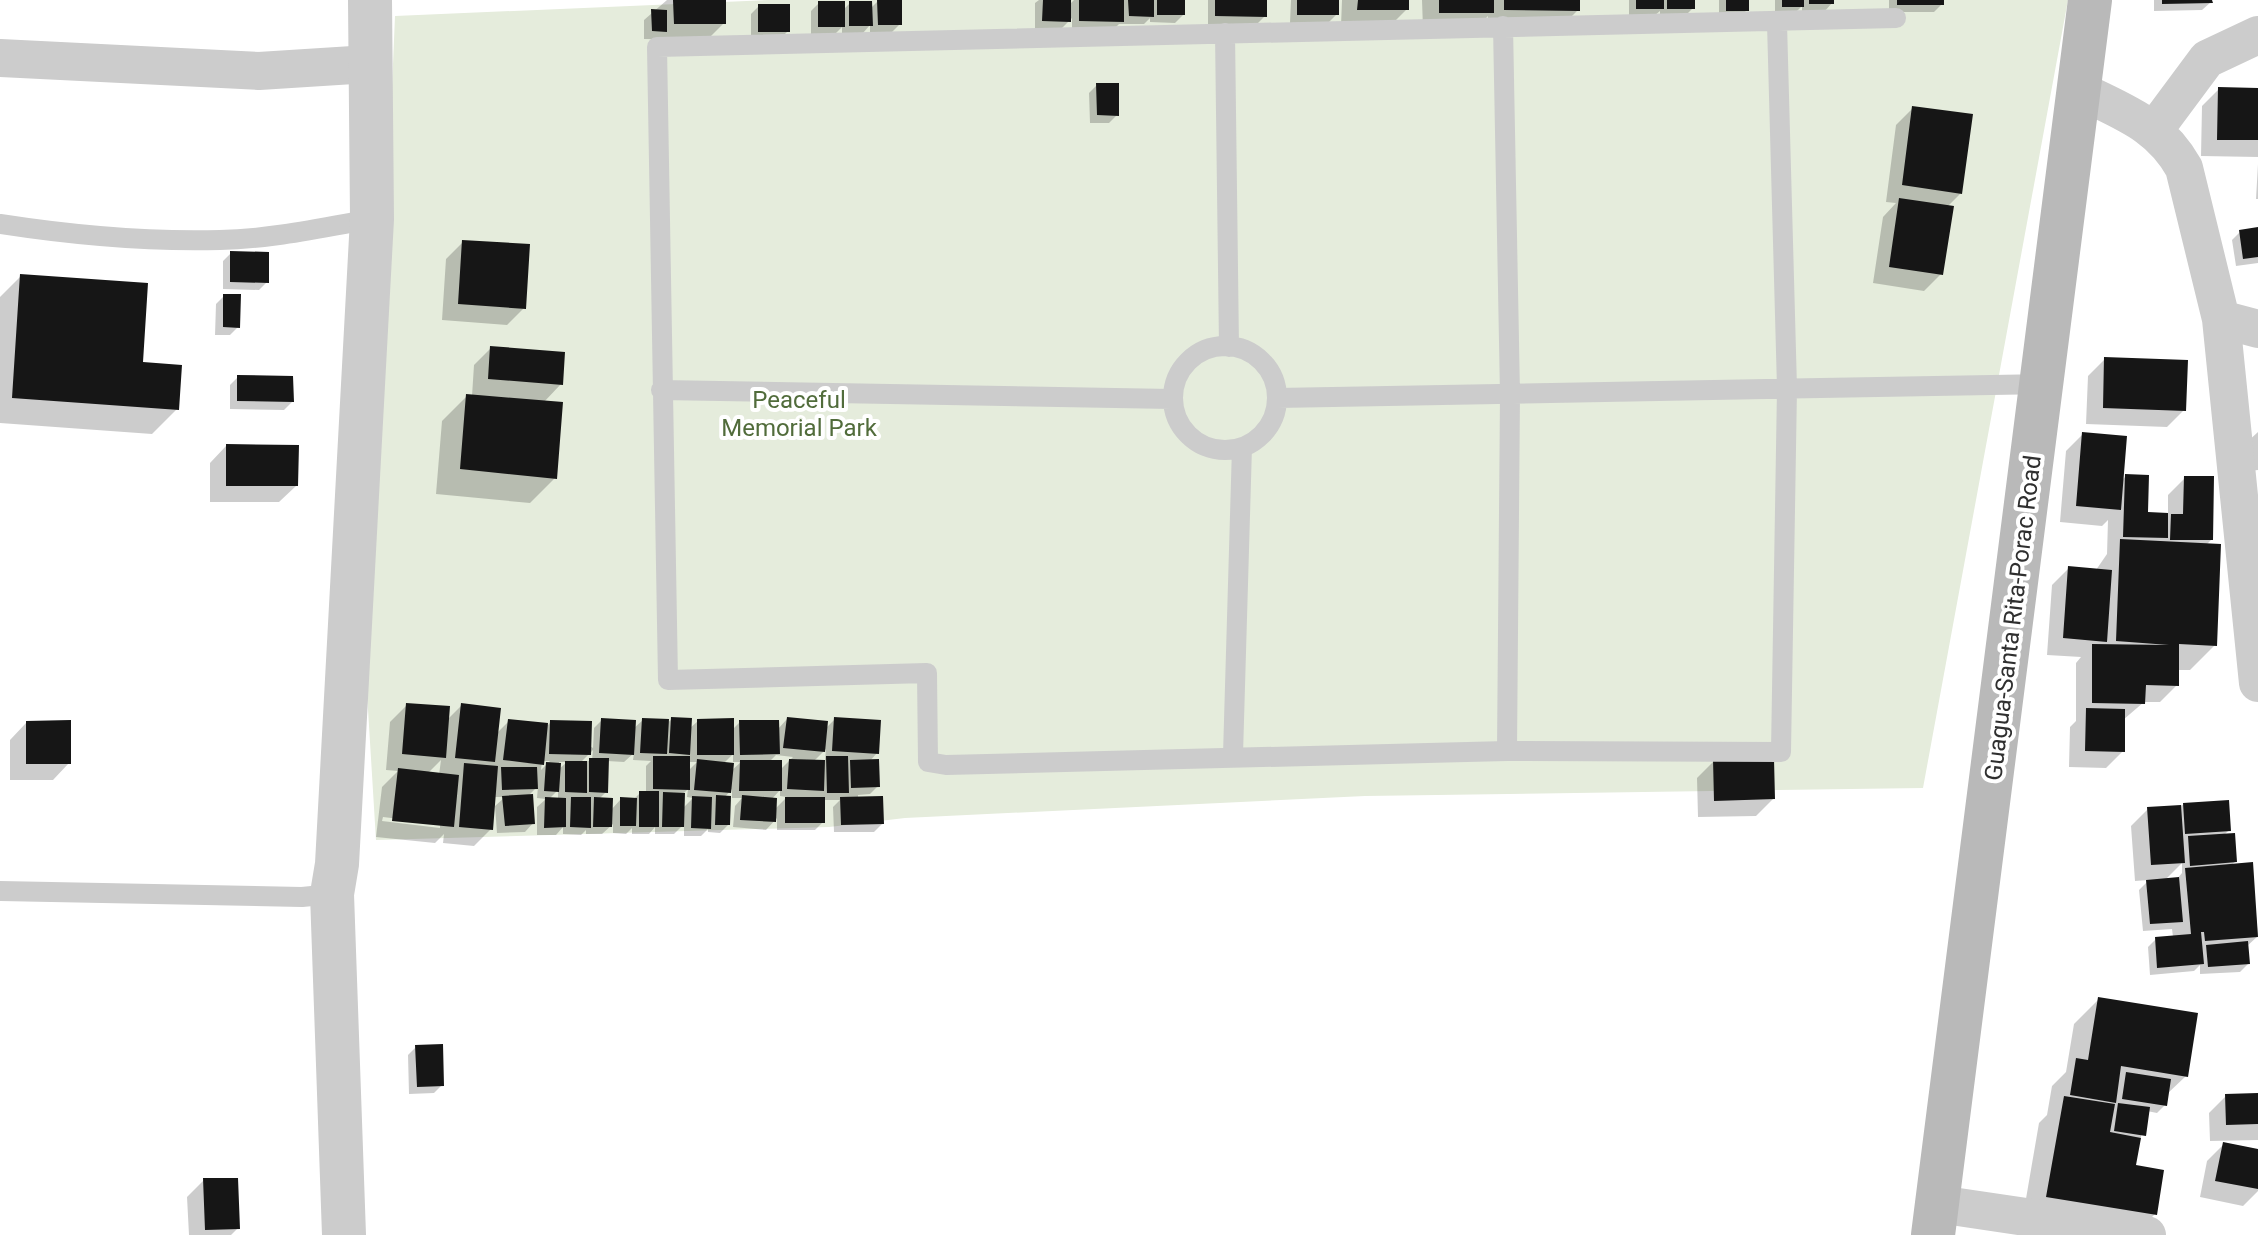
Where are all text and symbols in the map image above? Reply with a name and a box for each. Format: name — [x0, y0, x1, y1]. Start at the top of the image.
park label: Peaceful Memorial Park — [721, 386, 878, 442]
street label: Guagua-Santa Rita-Porac Road — [1979, 454, 2047, 782]

